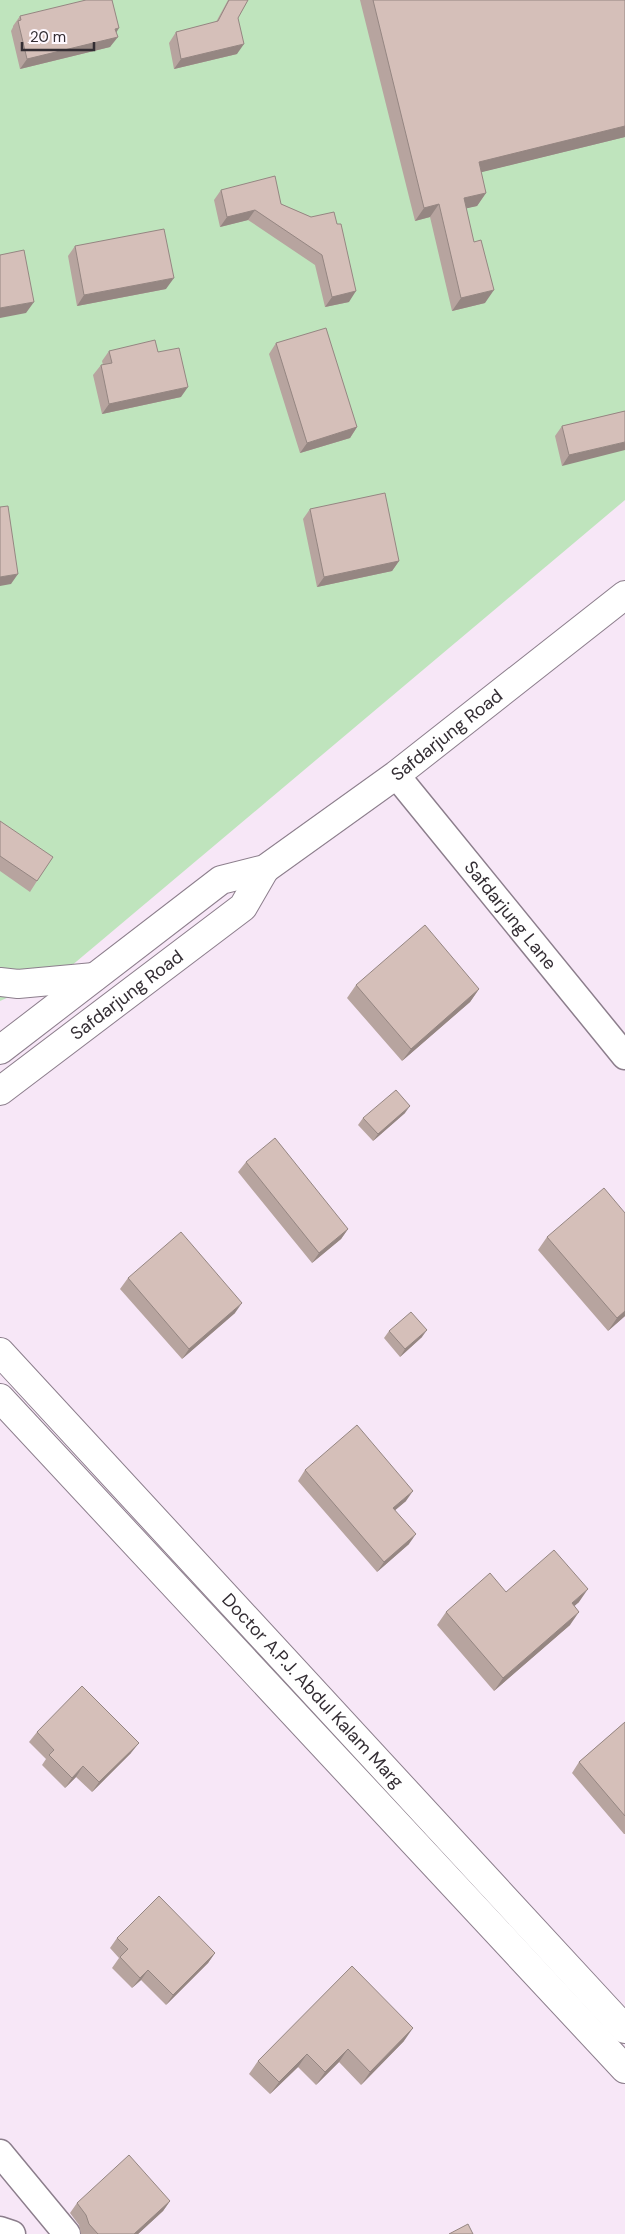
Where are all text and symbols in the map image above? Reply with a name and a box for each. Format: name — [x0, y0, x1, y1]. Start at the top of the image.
scale bar — [22, 20, 95, 52]
text: 20 m — [30, 27, 66, 47]
street label: Safdarjung Road — [386, 684, 508, 786]
street label: Safdarjung Lane — [459, 856, 562, 975]
street label: Safdarjung Road — [65, 945, 188, 1046]
street label: Doctor A.P.J. Abdul Kalam Marg — [217, 1588, 409, 1793]

